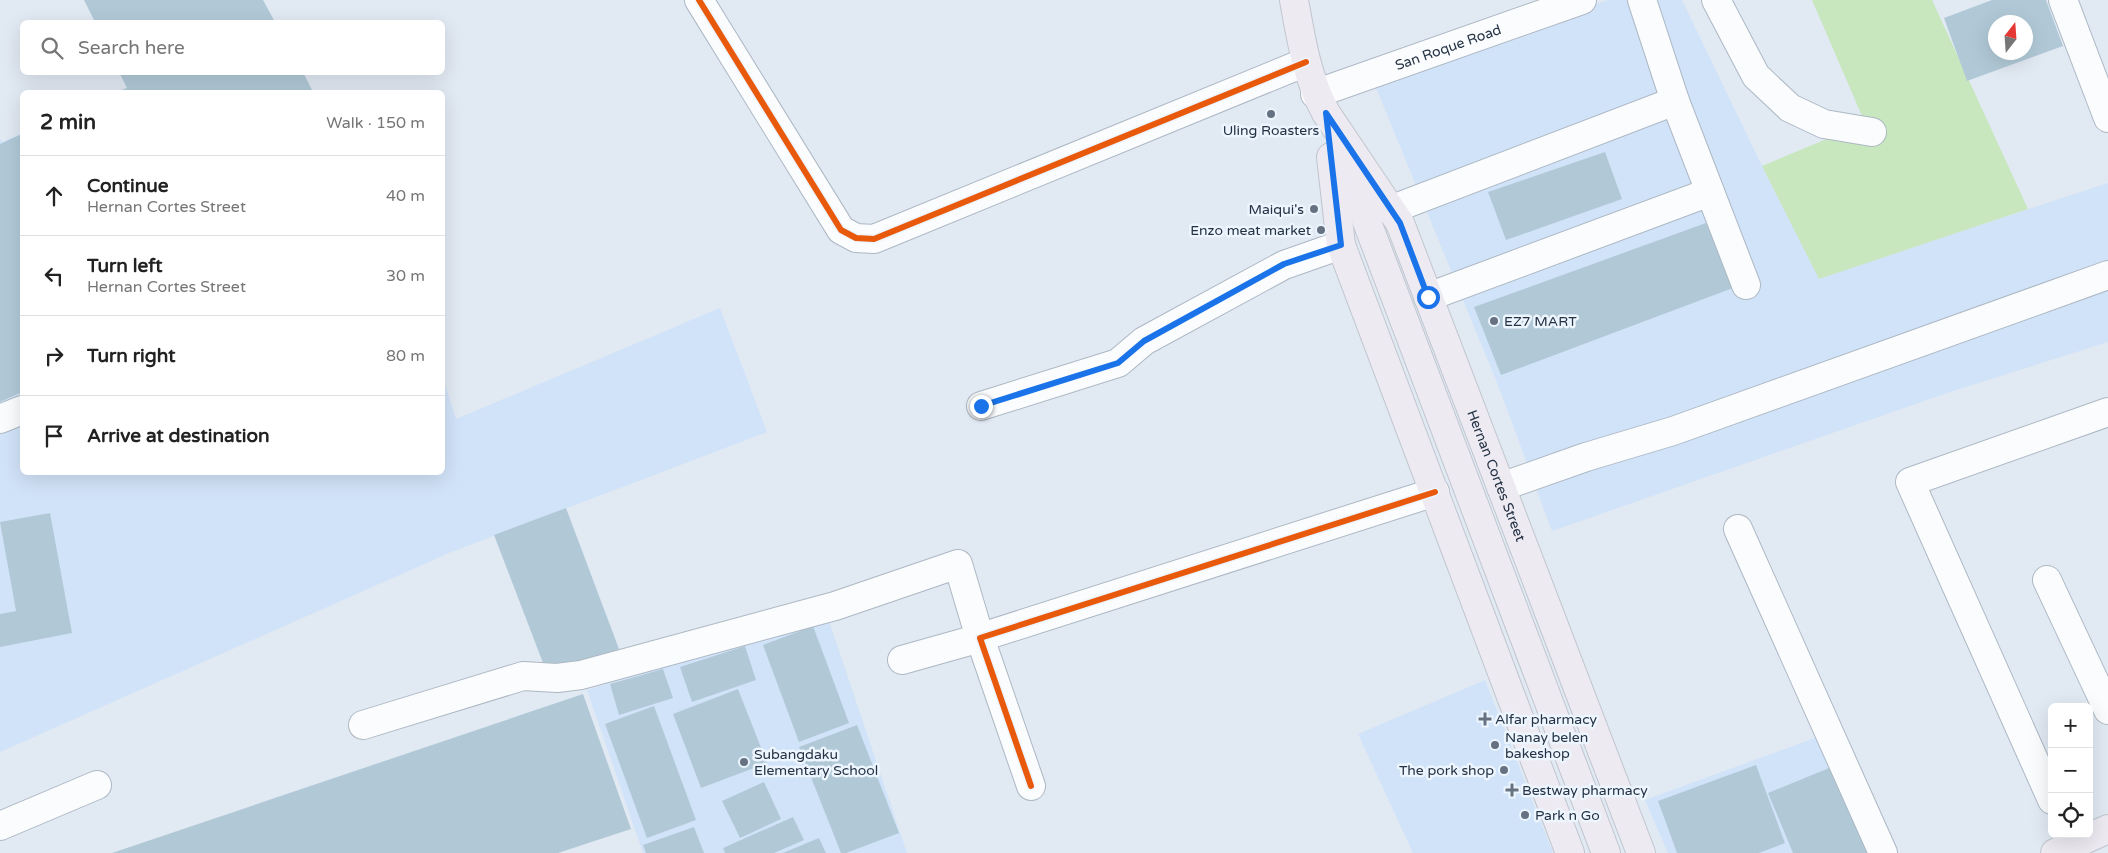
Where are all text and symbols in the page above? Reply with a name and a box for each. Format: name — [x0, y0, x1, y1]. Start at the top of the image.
north arrow — [1988, 15, 2033, 60]
search box — [20, 20, 445, 75]
street label: San Roque Road — [1393, 21, 1503, 74]
icon: search — [38, 34, 66, 62]
text: Search here — [78, 37, 185, 59]
marker: Uling Roasters — [1265, 108, 1277, 120]
text: 2 min — [40, 110, 96, 135]
text: Walk · 150 m — [326, 113, 425, 133]
place label: Uling Roasters — [1223, 122, 1320, 139]
text: Continue — [87, 175, 169, 197]
icon: ahead — [40, 182, 68, 210]
text: 40 m — [386, 186, 425, 206]
text: Hernan Cortes Street — [87, 197, 246, 217]
place label: Maiqui's — [1248, 201, 1304, 218]
marker: Maiqui's — [1308, 203, 1320, 215]
place label: Enzo meat market — [1190, 222, 1312, 239]
marker: Enzo meat market — [1315, 224, 1327, 236]
text: Turn left — [87, 255, 163, 277]
icon: left — [40, 262, 68, 290]
text: 30 m — [386, 266, 425, 286]
text: Hernan Cortes Street — [87, 277, 246, 297]
route start — [1417, 286, 1440, 309]
place label: EZ7 MART — [1504, 313, 1577, 330]
marker: EZ7 MART — [1488, 315, 1500, 327]
icon: right — [40, 342, 68, 370]
text: Turn right — [87, 345, 175, 367]
text: 80 m — [386, 346, 425, 366]
route end — [970, 395, 993, 418]
street label: Hernan Cortes Street — [1463, 408, 1529, 544]
icon: arrive — [40, 422, 68, 450]
text: Arrive at destination — [87, 425, 270, 447]
map controls — [2048, 703, 2093, 838]
button: + — [2048, 703, 2093, 748]
place label: Alfar pharmacy — [1495, 711, 1598, 728]
marker: Alfar pharmacy — [1479, 713, 1491, 725]
place label: Nanay belen bakeshop — [1505, 729, 1588, 762]
marker: Nanay belen bakeshop — [1489, 739, 1501, 751]
place label: Subangdaku Elementary School — [754, 746, 878, 779]
button: − — [2048, 748, 2093, 793]
marker: Subangdaku Elementary School — [738, 756, 750, 768]
place label: The pork shop — [1399, 762, 1494, 779]
marker: The pork shop — [1498, 764, 1510, 776]
place label: Bestway pharmacy — [1522, 782, 1648, 799]
marker: Bestway pharmacy — [1506, 784, 1518, 796]
button: locate — [2048, 793, 2093, 838]
place label: Park n Go — [1535, 807, 1600, 824]
marker: Park n Go — [1519, 809, 1531, 821]

